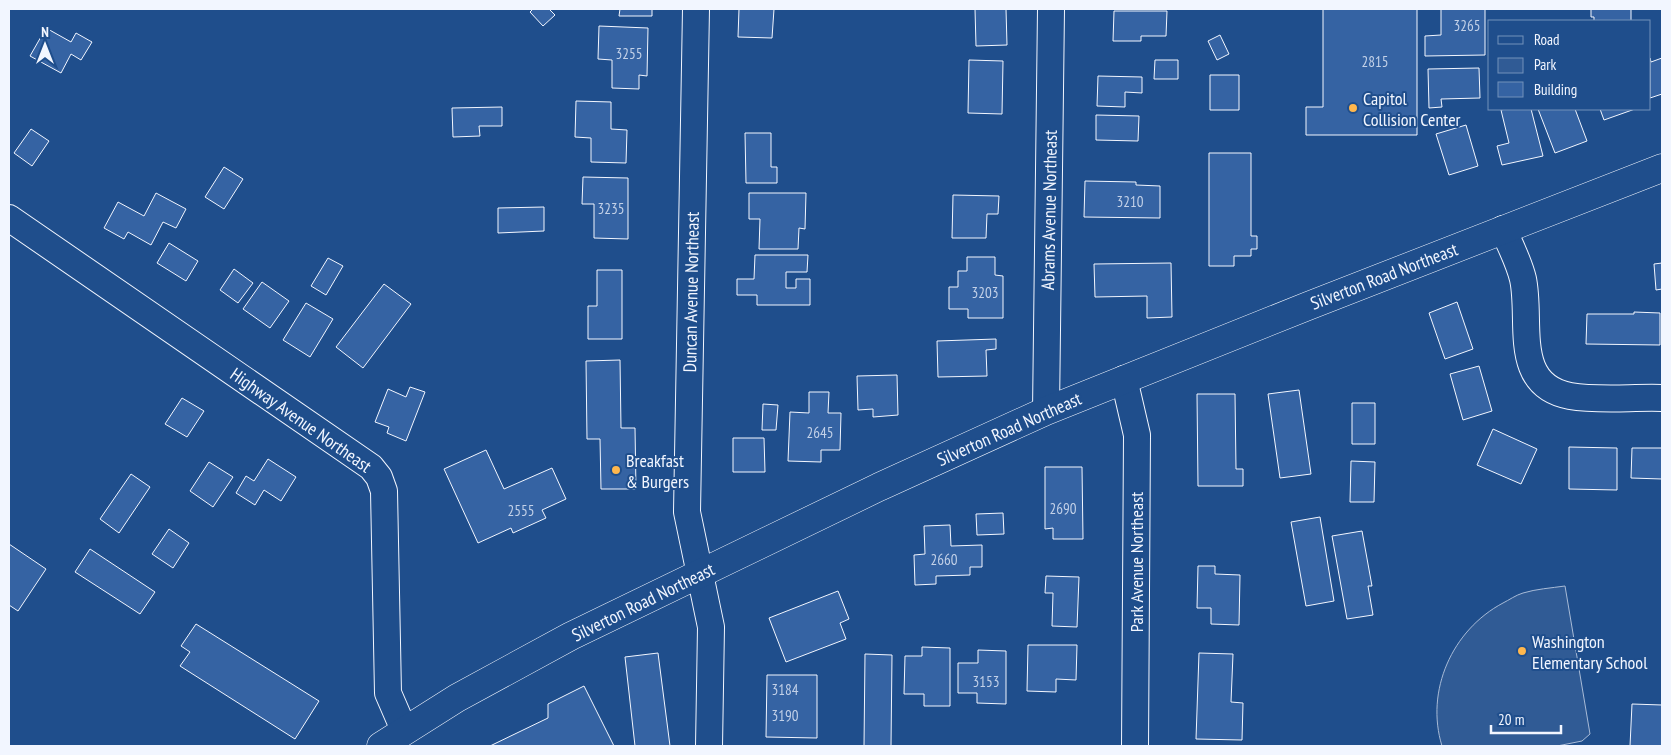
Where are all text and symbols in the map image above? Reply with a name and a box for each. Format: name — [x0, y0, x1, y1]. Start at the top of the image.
house number: 3265 — [1453, 16, 1481, 35]
north arrow — [20, 20, 70, 70]
legend — [1488, 20, 1651, 110]
text: N — [41, 23, 49, 41]
text: Road — [1534, 30, 1560, 49]
house number: 3255 — [615, 44, 643, 63]
house number: 2815 — [1361, 52, 1389, 71]
text: Park — [1534, 55, 1556, 74]
text: Building — [1534, 80, 1577, 99]
place label: Capitol Collision Center — [1363, 87, 1461, 131]
marker: Capitol Collision Center — [1347, 102, 1359, 114]
street label: Abrams Avenue Northeast — [1036, 130, 1062, 290]
house number: 3210 — [1116, 192, 1144, 211]
house number: 3235 — [597, 199, 625, 218]
street label: Duncan Avenue Northeast — [678, 211, 704, 373]
street label: Silverton Road Northeast — [1307, 237, 1461, 315]
house number: 3203 — [971, 283, 999, 302]
street label: Highway Avenue Northeast — [226, 363, 376, 477]
street label: Silverton Road Northeast — [933, 387, 1085, 471]
house number: 2645 — [806, 423, 834, 442]
place label: Breakfast & Burgers — [626, 449, 689, 493]
marker: Breakfast & Burgers — [610, 464, 622, 476]
street label: Park Avenue Northeast — [1125, 492, 1148, 632]
house number: 2690 — [1049, 499, 1077, 518]
house number: 2555 — [507, 501, 535, 520]
house number: 2660 — [930, 550, 958, 569]
street label: Silverton Road Northeast — [568, 558, 718, 646]
place label: Washington Elementary School — [1532, 630, 1648, 674]
marker: Washington Elementary School — [1516, 645, 1528, 657]
house number: 3153 — [972, 672, 1000, 691]
house number: 3184 — [771, 680, 799, 699]
scale bar — [1491, 702, 1561, 734]
house number: 3190 — [771, 706, 799, 725]
text: 20 m — [1498, 710, 1524, 729]

